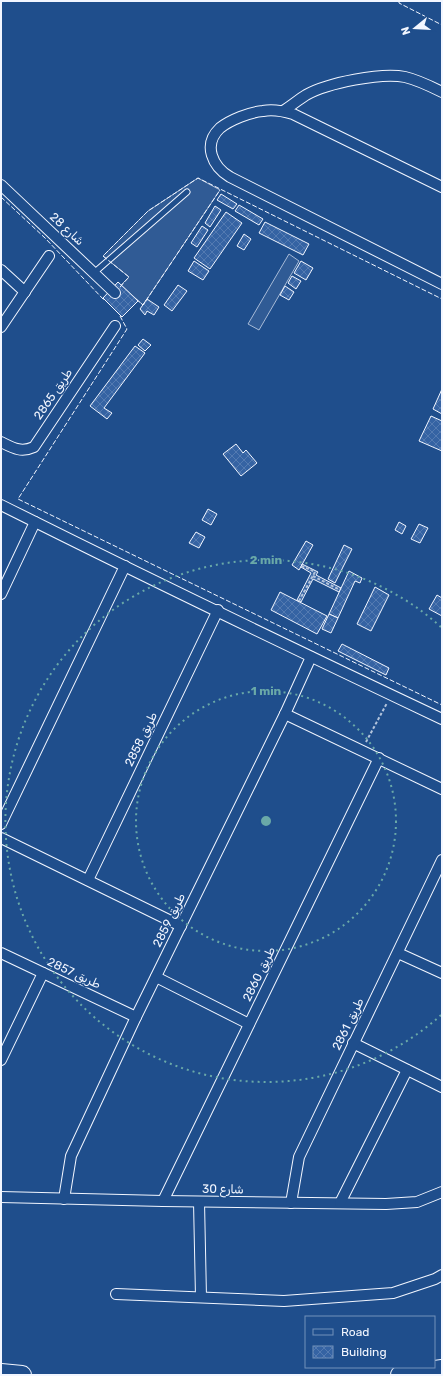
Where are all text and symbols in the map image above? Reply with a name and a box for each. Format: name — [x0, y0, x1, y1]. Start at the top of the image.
north arrow — [395, 8, 435, 48]
text: N — [399, 25, 413, 37]
street label: شارع 28 — [46, 210, 87, 250]
street label: طريق 2865 — [31, 366, 76, 423]
text: 2 min — [250, 553, 283, 567]
text: 1 min — [251, 684, 282, 698]
street label: طريق 2858 — [122, 710, 161, 769]
centre of rings — [259, 814, 273, 828]
street label: طريق 2859 — [150, 891, 189, 950]
street label: طريق 2860 — [240, 944, 279, 1004]
street label: طريق 2857 — [45, 955, 103, 992]
street label: طريق 2861 — [329, 996, 368, 1053]
street label: شارع 30 — [202, 1182, 244, 1198]
legend — [305, 1316, 435, 1368]
text: Road — [341, 1325, 369, 1339]
text: Building — [341, 1345, 387, 1359]

